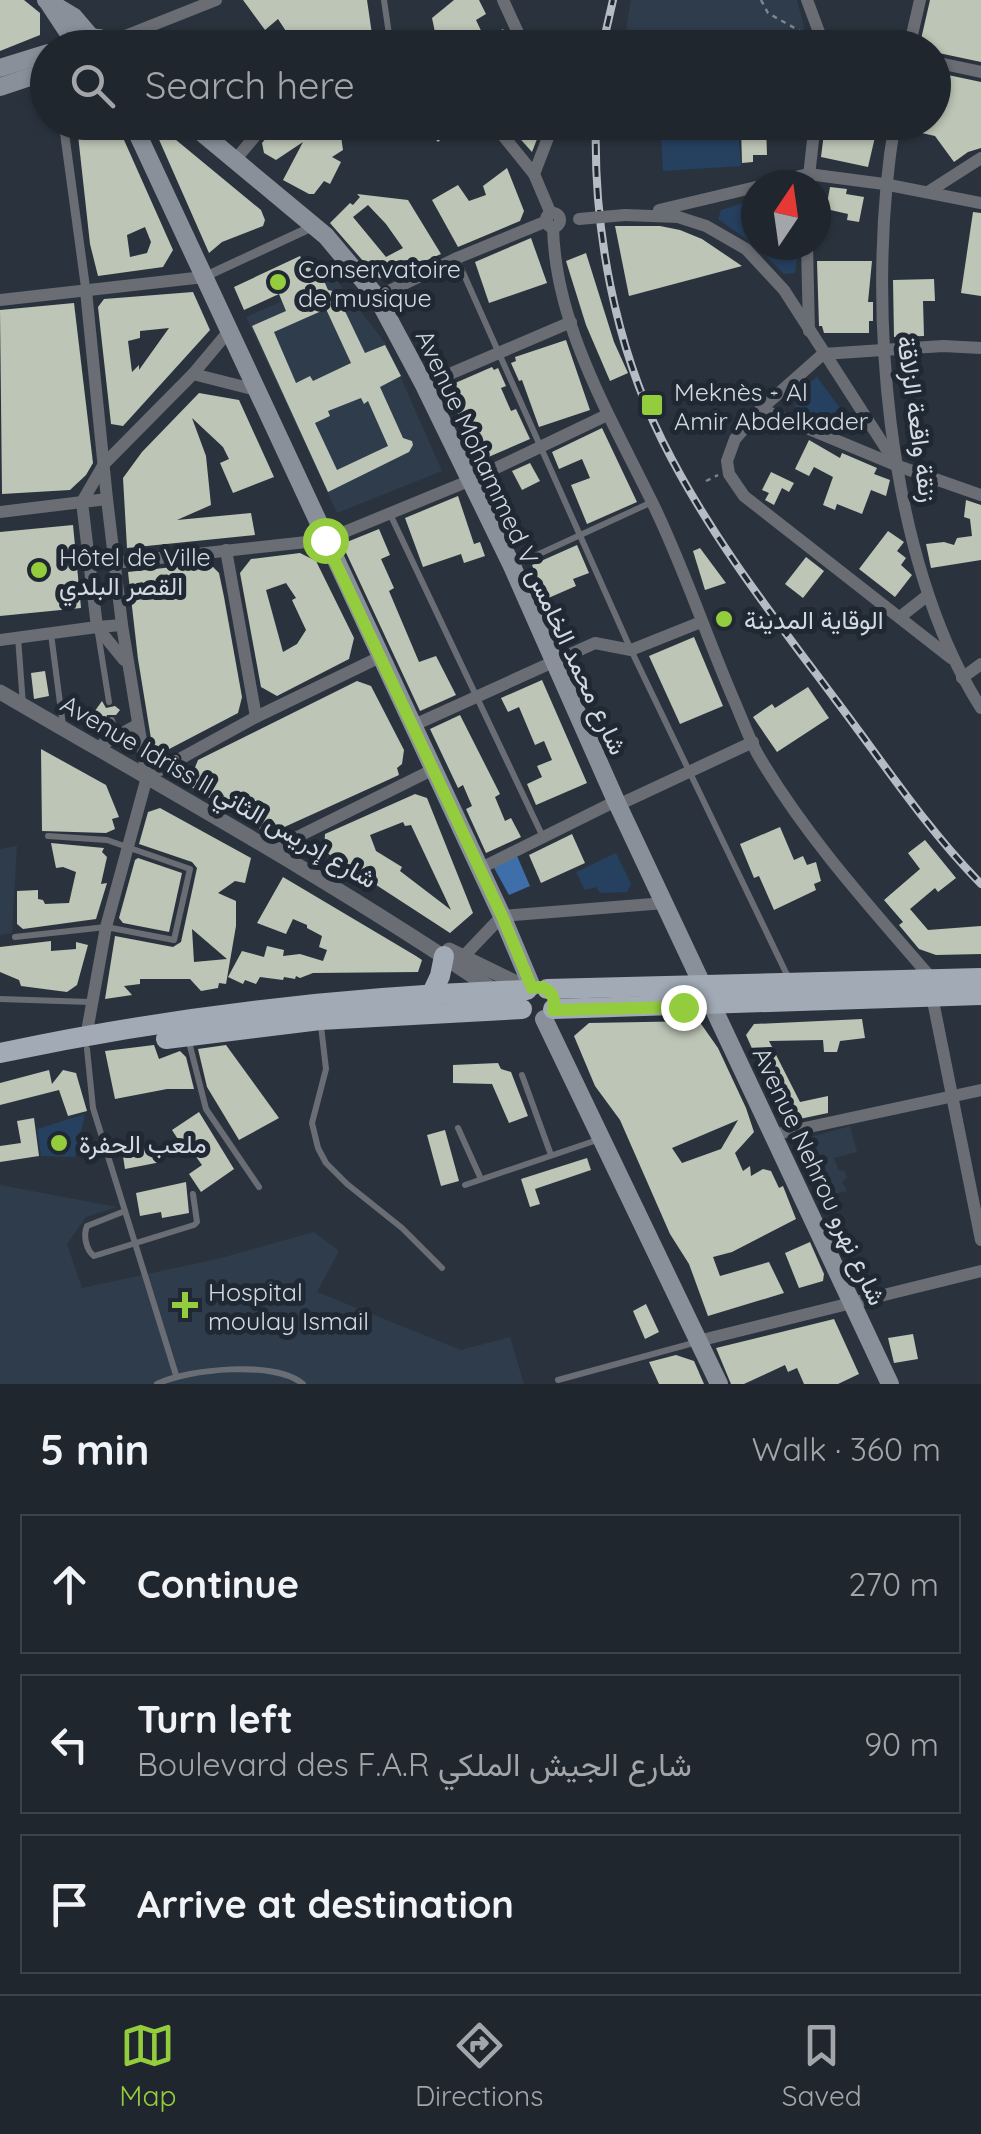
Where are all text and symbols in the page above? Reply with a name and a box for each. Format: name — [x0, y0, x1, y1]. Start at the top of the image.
search box — [30, 30, 951, 140]
icon: search — [65, 58, 120, 113]
text: Search here — [145, 61, 355, 109]
north arrow — [741, 170, 831, 260]
place label: Conservatoire de musique — [298, 253, 461, 313]
marker: Conservatoire de musique — [267, 271, 289, 293]
street label: Avenue Mohammed V شارع محمد الخامس — [408, 325, 634, 760]
street label: زنقة واقعة الزلاقة — [890, 334, 945, 505]
place label: Meknès - Al Amir Abdelkader — [674, 376, 869, 436]
marker: Meknès - Al Amir Abdelkader — [639, 392, 665, 418]
route start — [303, 518, 349, 564]
place label: Hôtel de Ville القصر البلدي — [59, 541, 211, 607]
marker: Hôtel de Ville القصر البلدي — [28, 559, 50, 581]
place label: الوقاية المدينة — [744, 604, 883, 636]
marker: الوقاية المدينة — [713, 608, 735, 630]
street label: Avenue Idriss II شارع إدريس الثاني — [52, 688, 383, 900]
route end — [661, 985, 707, 1031]
street label: Avenue Nehrou شارع نهرو — [745, 1042, 893, 1311]
place label: ملعب الحفرة — [79, 1128, 206, 1160]
marker: ملعب الحفرة — [48, 1132, 70, 1154]
place label: Hospital moulay Ismail — [208, 1276, 369, 1336]
marker: Hospital moulay Ismail — [172, 1292, 198, 1318]
text: 5 min — [40, 1423, 150, 1476]
text: Walk · 360 m — [752, 1429, 941, 1469]
icon: ahead — [42, 1557, 97, 1612]
text: Continue — [137, 1560, 299, 1608]
text: 270 m — [848, 1564, 939, 1604]
text: Turn left — [137, 1695, 293, 1743]
icon: left — [42, 1717, 97, 1772]
text: 90 m — [864, 1724, 939, 1764]
text: Boulevard des F.A.R شارع الجيش الملكي — [137, 1744, 692, 1784]
icon: arrive — [42, 1877, 97, 1932]
text: Arrive at destination — [137, 1880, 514, 1928]
tab: Map — [119, 2018, 176, 2113]
tab: Directions — [415, 2018, 543, 2113]
tab: Saved — [782, 2018, 862, 2113]

